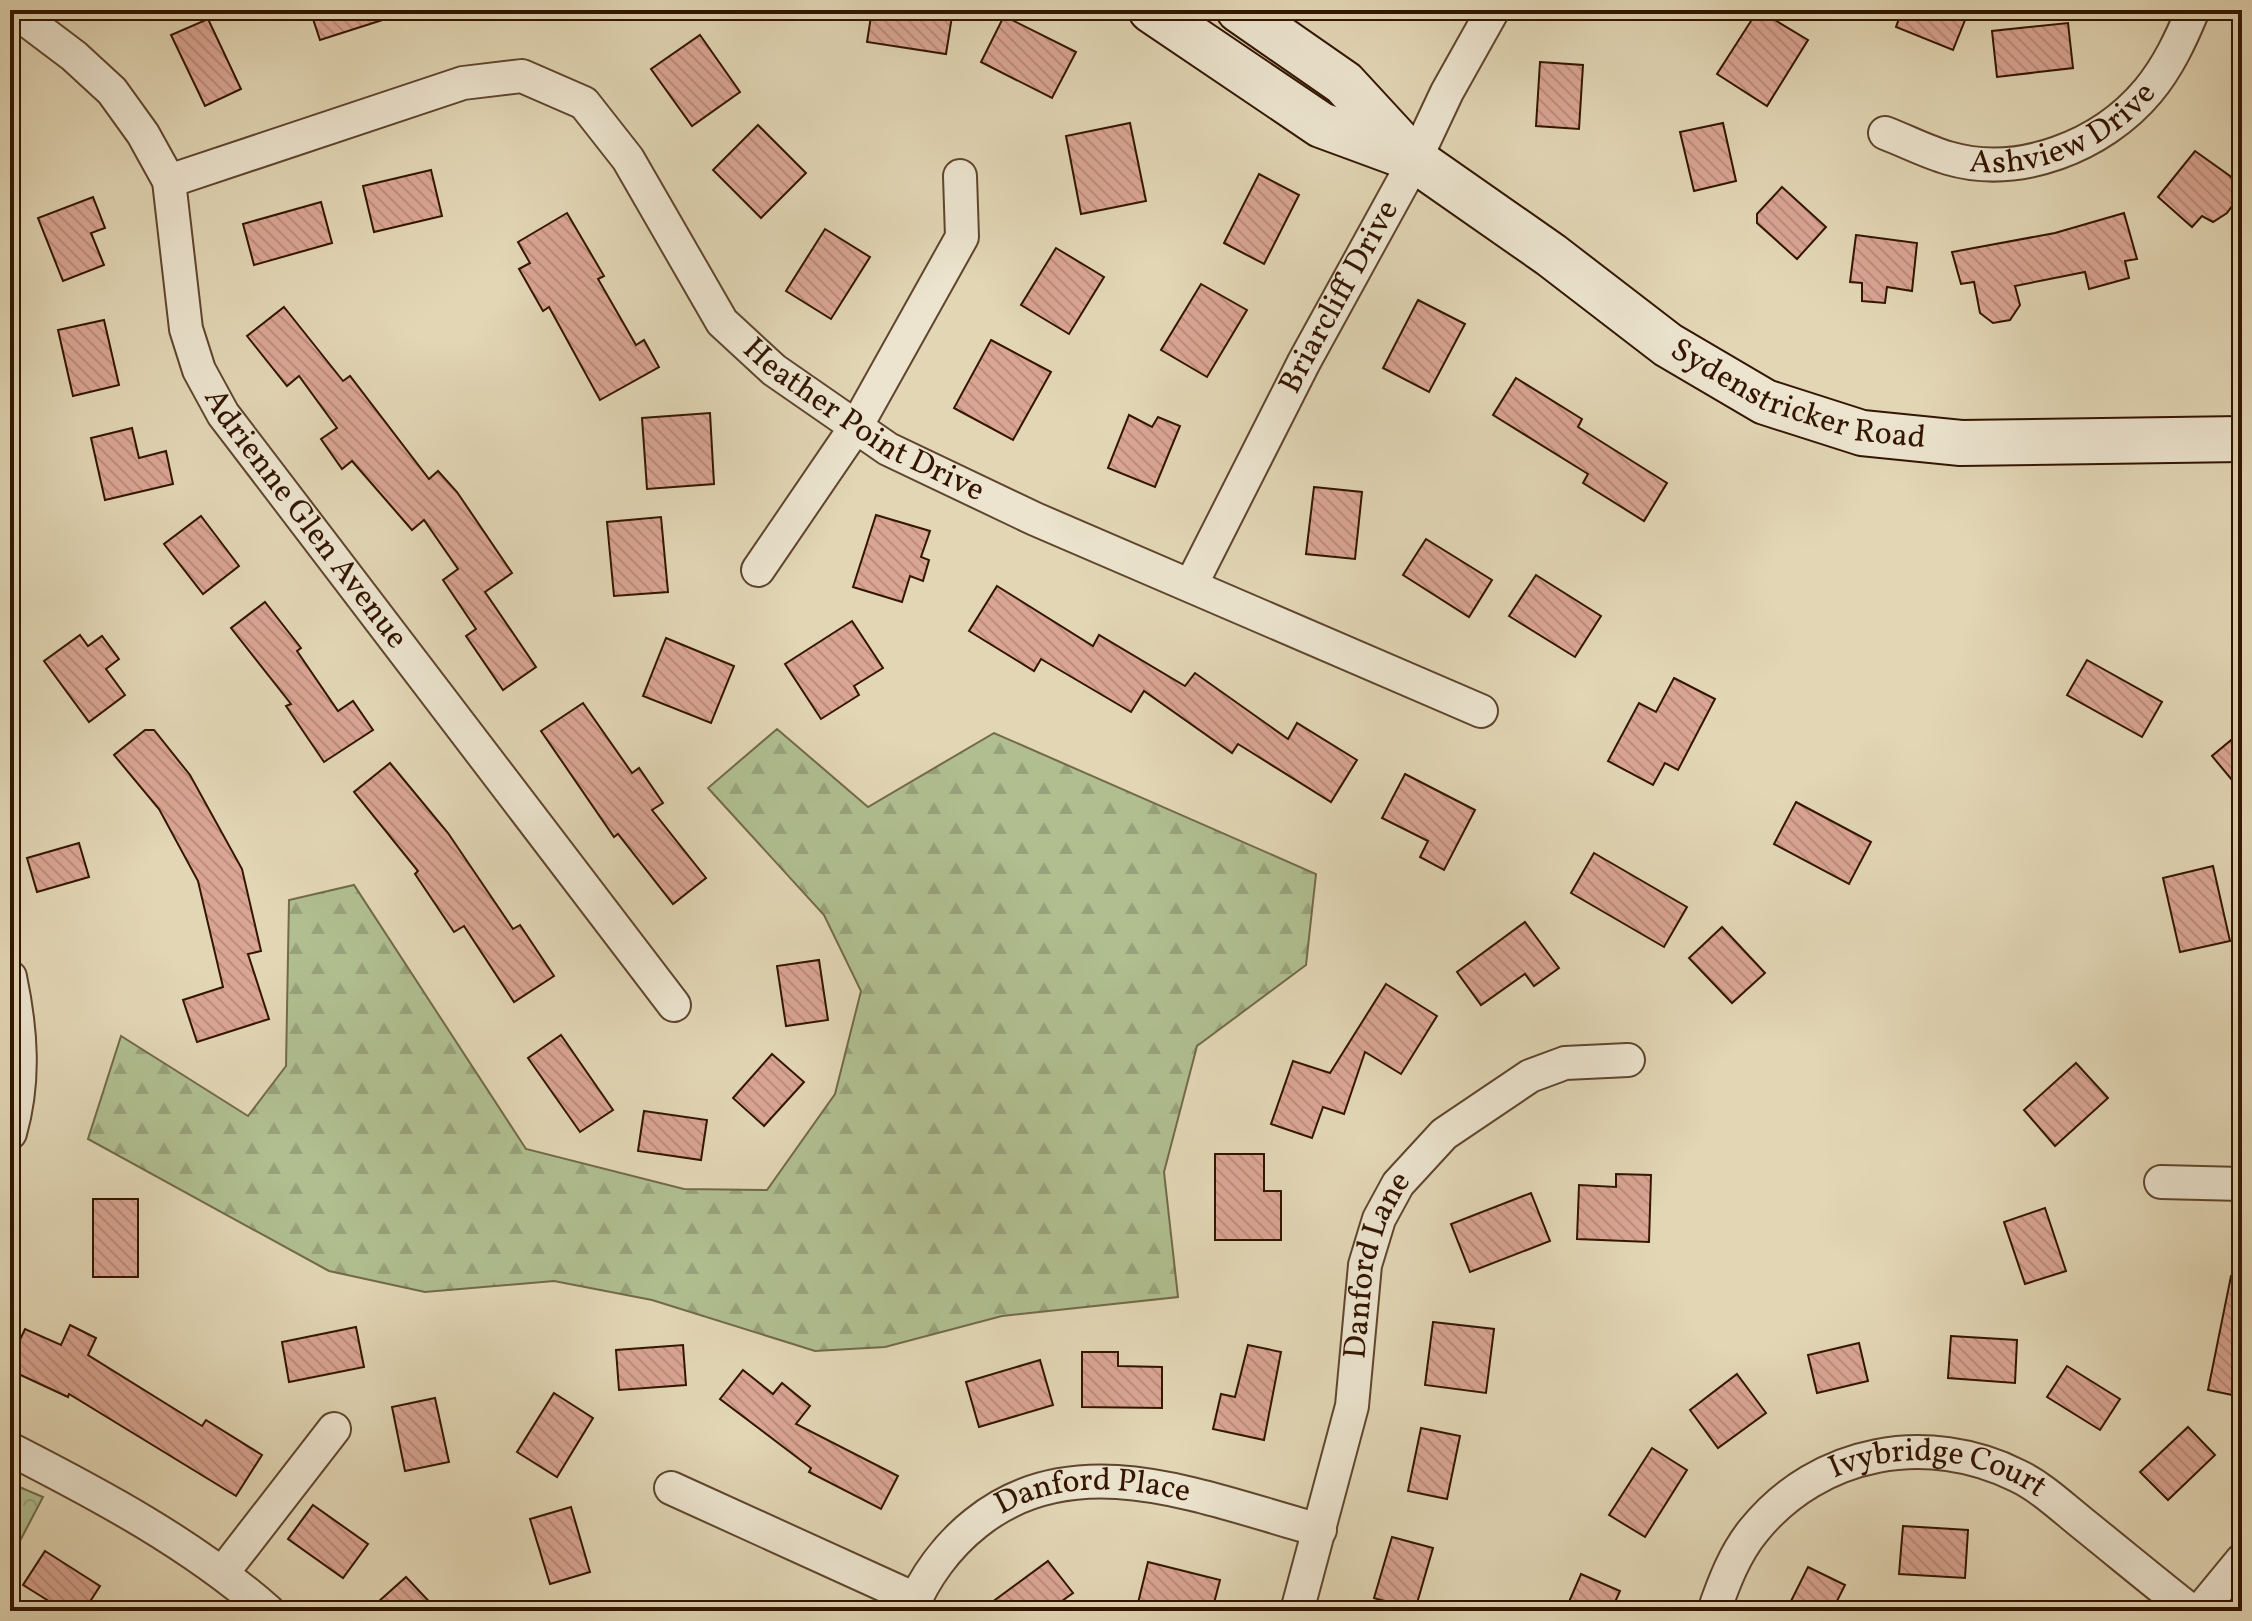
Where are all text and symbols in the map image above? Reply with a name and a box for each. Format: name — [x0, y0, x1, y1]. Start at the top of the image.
street label: Ashview Drive — [1968, 74, 2167, 187]
street label: Briarcliff Drive — [1269, 193, 1410, 401]
street label: Heather Point Drive — [732, 329, 991, 514]
street label: Sydenstricker Road — [1662, 329, 1928, 461]
street label: Adrienne Glen Avenue — [192, 381, 417, 659]
street label: Danford Lane — [1334, 1161, 1421, 1361]
street label: Ivybridge Court — [1822, 1430, 2055, 1509]
street label: Danford Place — [987, 1459, 1195, 1527]

